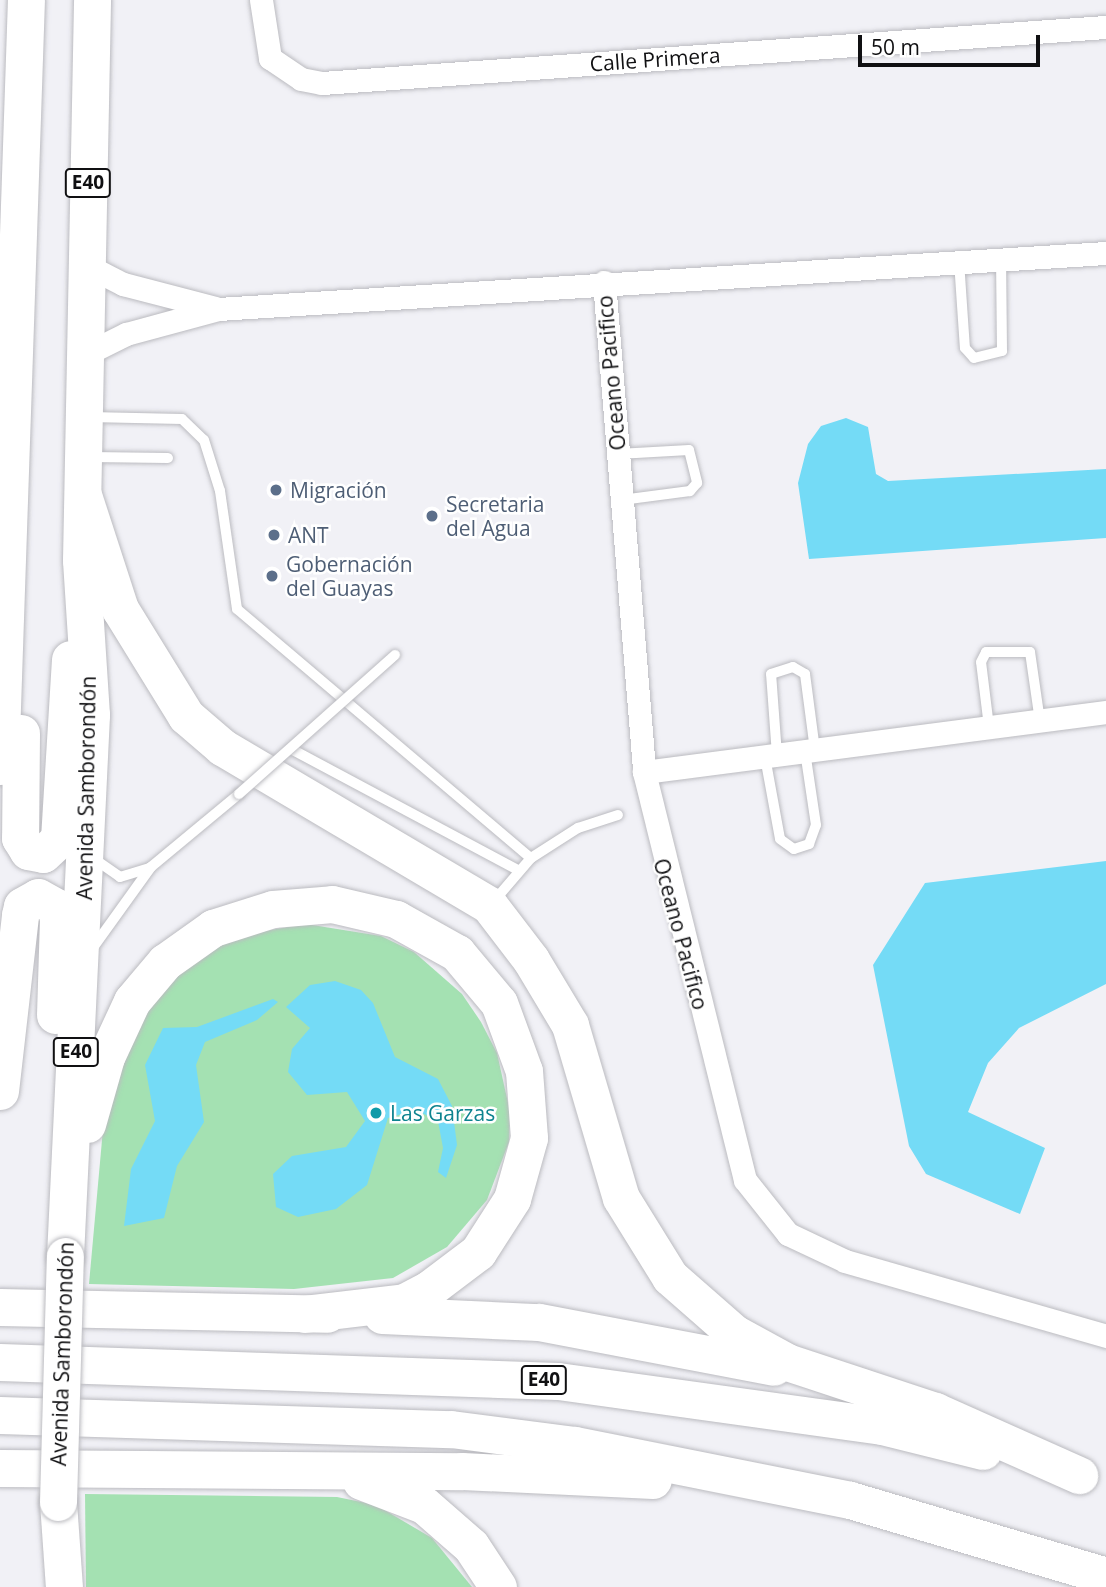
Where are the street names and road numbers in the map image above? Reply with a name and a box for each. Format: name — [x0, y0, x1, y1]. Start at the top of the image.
street label: Calle Primera — [589, 42, 721, 76]
road number: E40 — [64, 168, 112, 198]
street label: Oceano Pacifico — [592, 294, 630, 452]
street label: Avenida Samborondón — [71, 676, 101, 900]
street label: Oceano Pacifico — [649, 856, 713, 1012]
road number: E40 — [52, 1036, 100, 1068]
street label: Avenida Samborondón — [45, 1241, 79, 1467]
road number: E40 — [520, 1364, 568, 1396]

